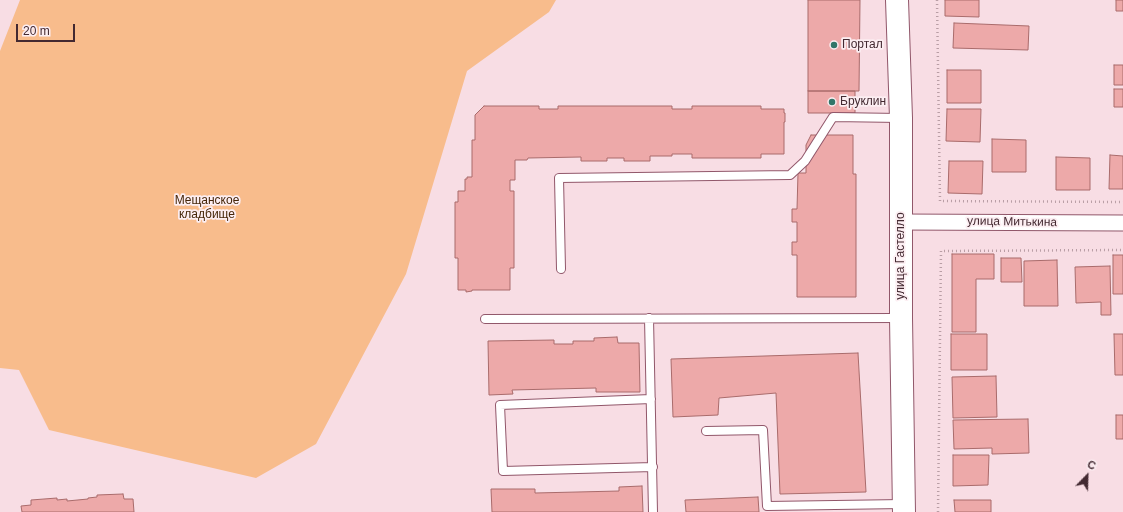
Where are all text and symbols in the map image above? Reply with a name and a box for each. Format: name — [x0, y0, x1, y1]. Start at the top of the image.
scale bar — [18, 16, 77, 42]
text: 20 m — [23, 24, 50, 38]
place label: Портал — [842, 38, 883, 52]
marker: Портал — [829, 40, 839, 50]
place label: Бруклин — [840, 95, 886, 109]
marker: Бруклин — [827, 97, 837, 107]
park label: Мещанское кладбище — [175, 194, 239, 222]
street label: улица Гастелло — [894, 212, 908, 300]
street label: улица Митькина — [967, 214, 1057, 230]
north arrow — [1067, 456, 1107, 496]
text: С — [1086, 458, 1098, 472]

